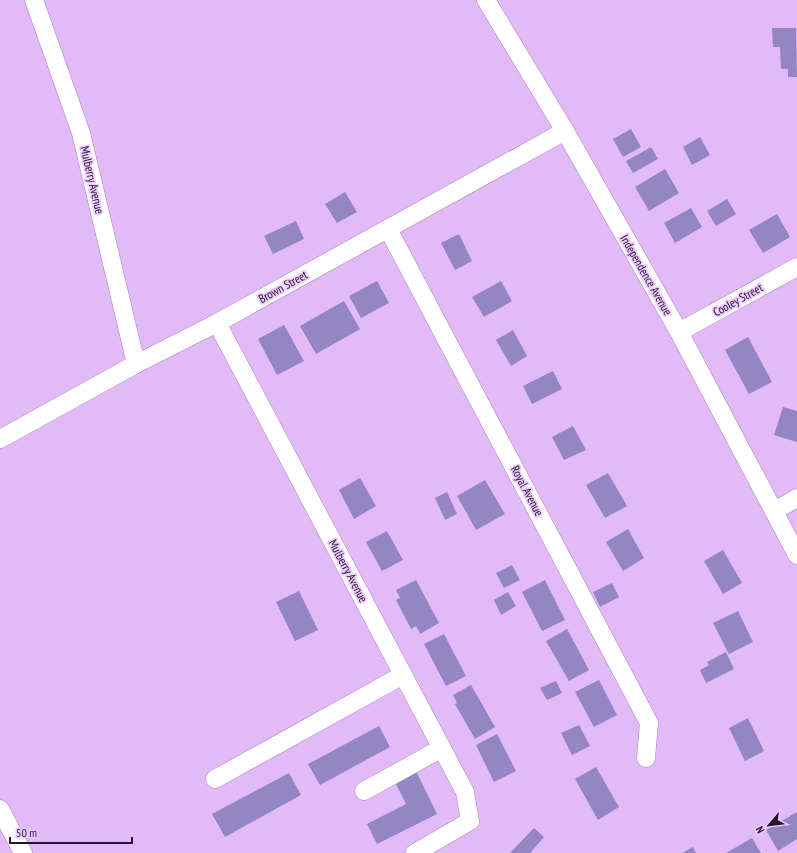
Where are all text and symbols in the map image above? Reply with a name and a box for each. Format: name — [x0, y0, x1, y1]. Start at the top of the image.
street label: Mulberry Avenue — [77, 145, 108, 215]
street label: Independence Avenue — [617, 232, 676, 318]
street label: Brown Street — [256, 267, 311, 306]
street label: Cooley Street — [710, 279, 766, 319]
street label: Royal Avenue — [508, 463, 547, 519]
street label: Mulberry Avenue — [326, 537, 371, 605]
north arrow — [749, 805, 789, 845]
scale bar — [10, 819, 132, 845]
text: N — [753, 824, 768, 836]
text: 50 m — [16, 825, 37, 840]

